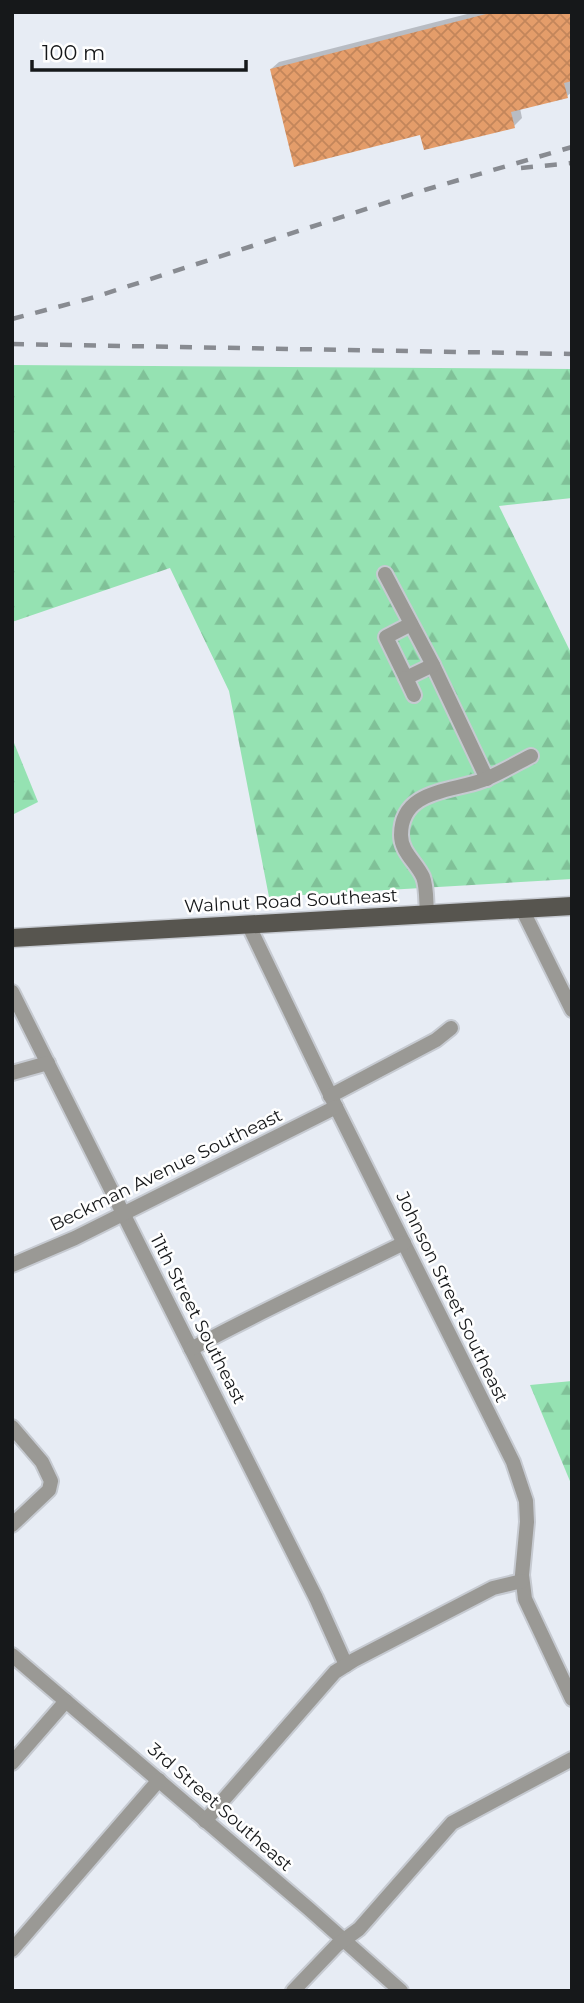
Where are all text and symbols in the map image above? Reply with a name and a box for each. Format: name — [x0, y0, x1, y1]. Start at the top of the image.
scale bar — [32, 28, 245, 72]
text: 100 m — [42, 40, 105, 65]
street label: Walnut Road Southeast — [184, 884, 398, 918]
street label: Beckman Avenue Southeast — [46, 1104, 286, 1236]
street label: Johnson Street Southeast — [391, 1187, 513, 1406]
street label: 11th Street Southeast — [146, 1230, 250, 1408]
street label: 3rd Street Southeast — [143, 1738, 297, 1876]

